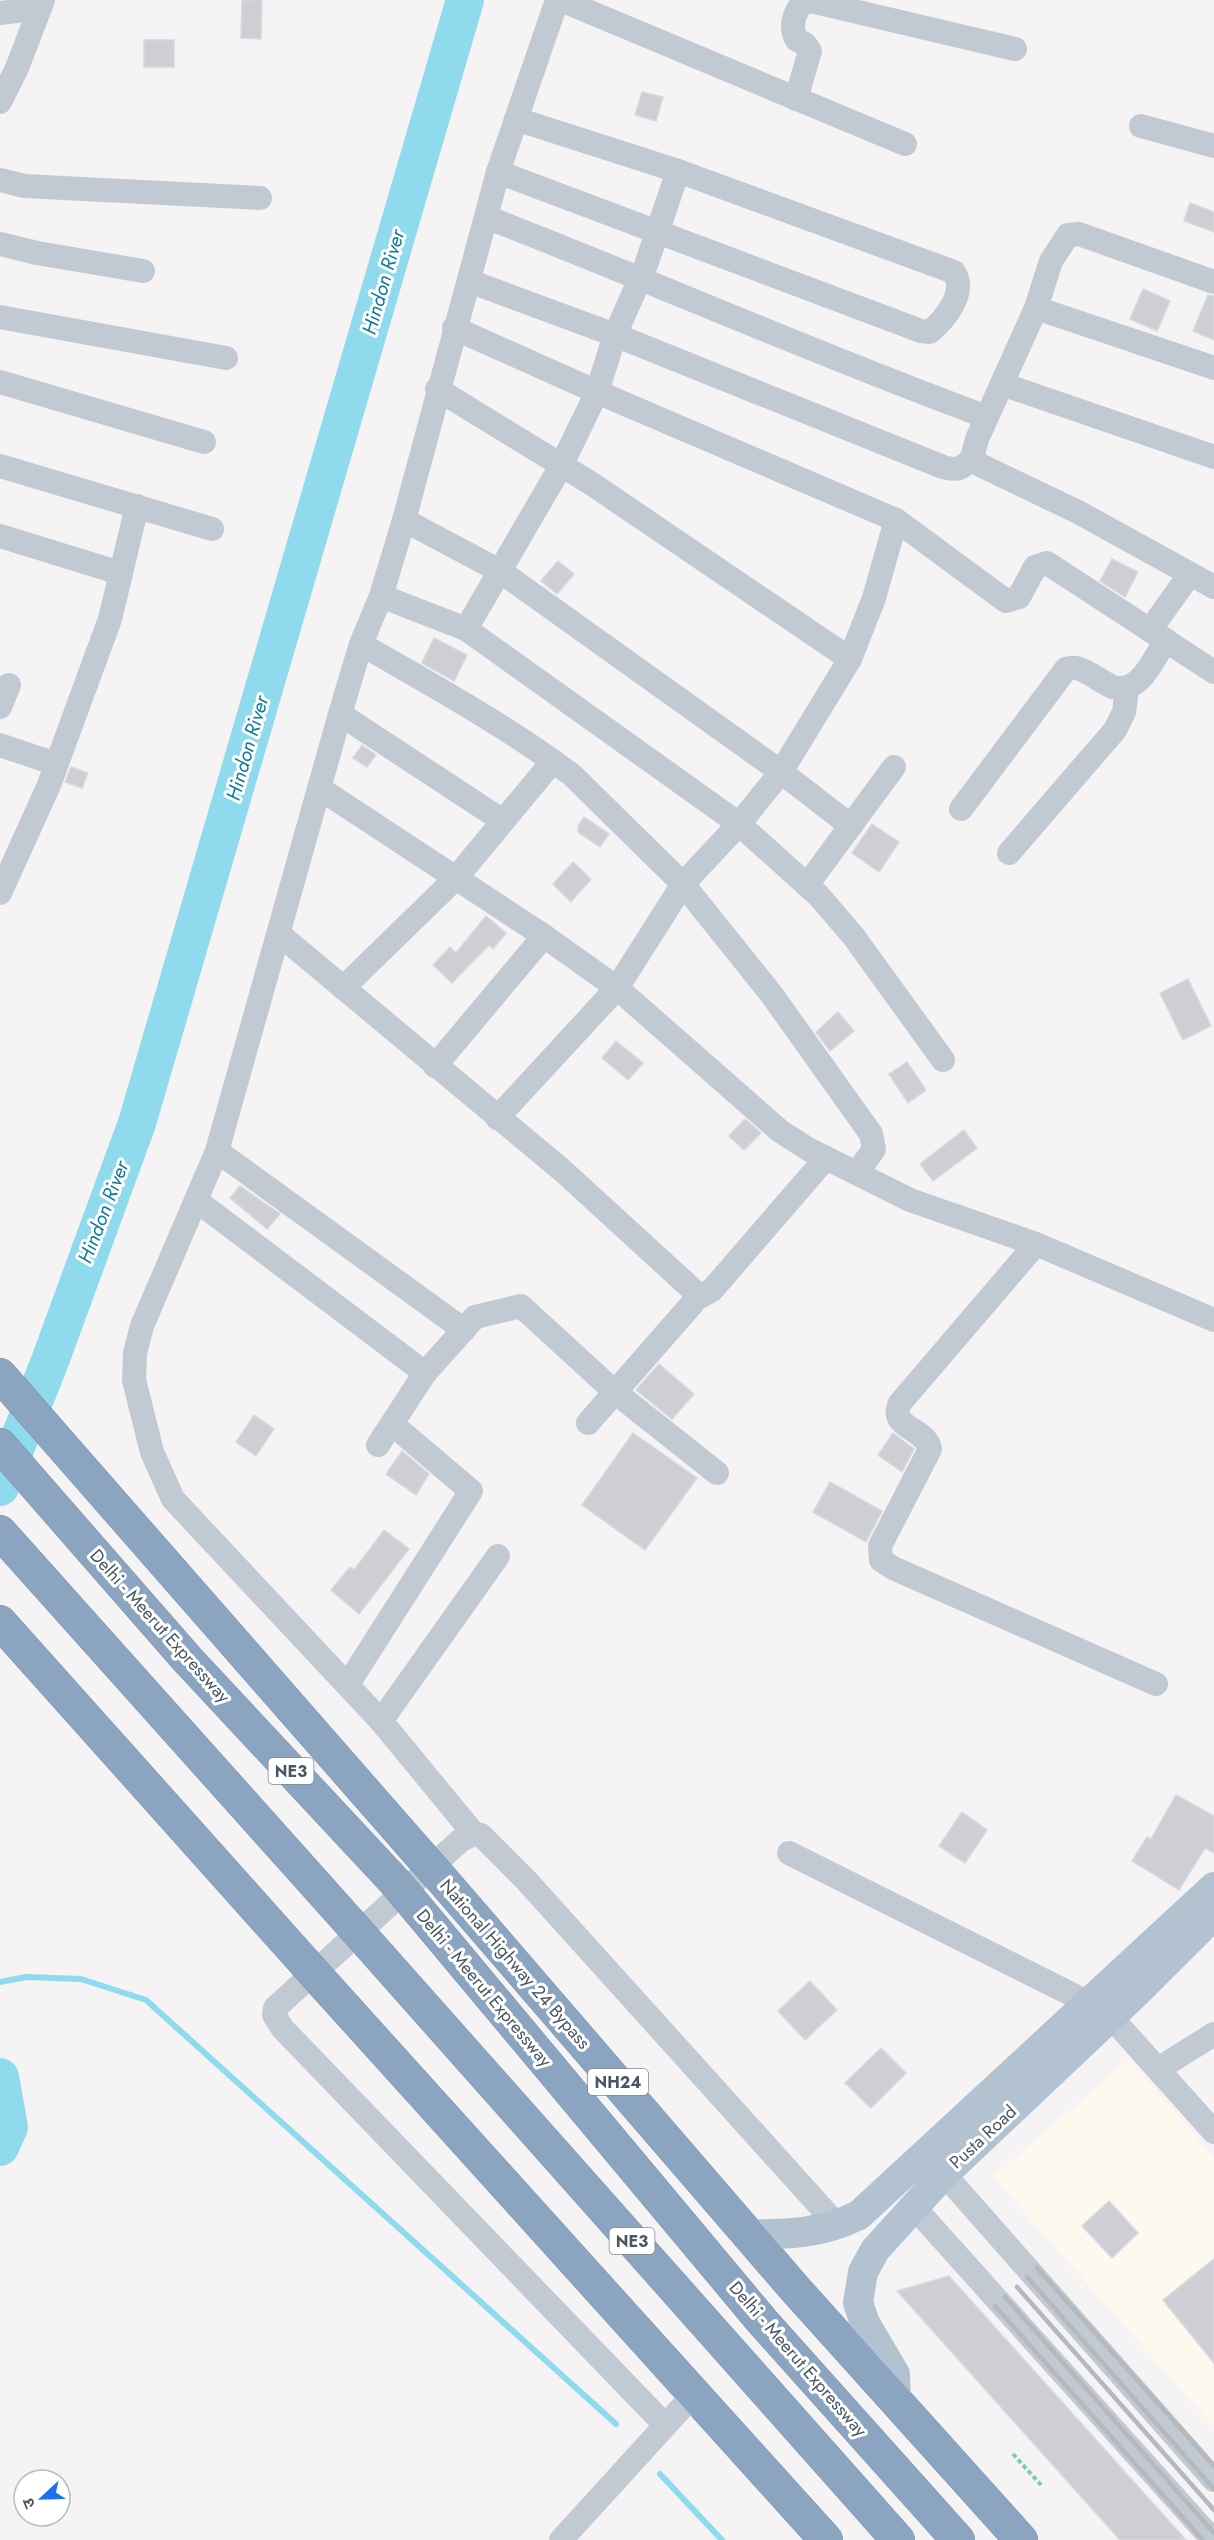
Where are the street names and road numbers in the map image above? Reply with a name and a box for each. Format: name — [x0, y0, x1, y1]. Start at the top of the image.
street label: Delhi - Meerut Expressway — [84, 1543, 236, 1709]
road number: NE3 — [268, 1758, 314, 1784]
street label: National Highway 24 Bypass — [434, 1873, 596, 2055]
street label: Delhi - Meerut Expressway — [410, 1903, 558, 2073]
road number: NH24 — [588, 2069, 648, 2095]
street label: Pusta Road — [944, 2099, 1022, 2175]
road number: NE3 — [610, 2228, 654, 2254]
street label: Delhi - Meerut Expressway — [723, 2275, 873, 2443]

